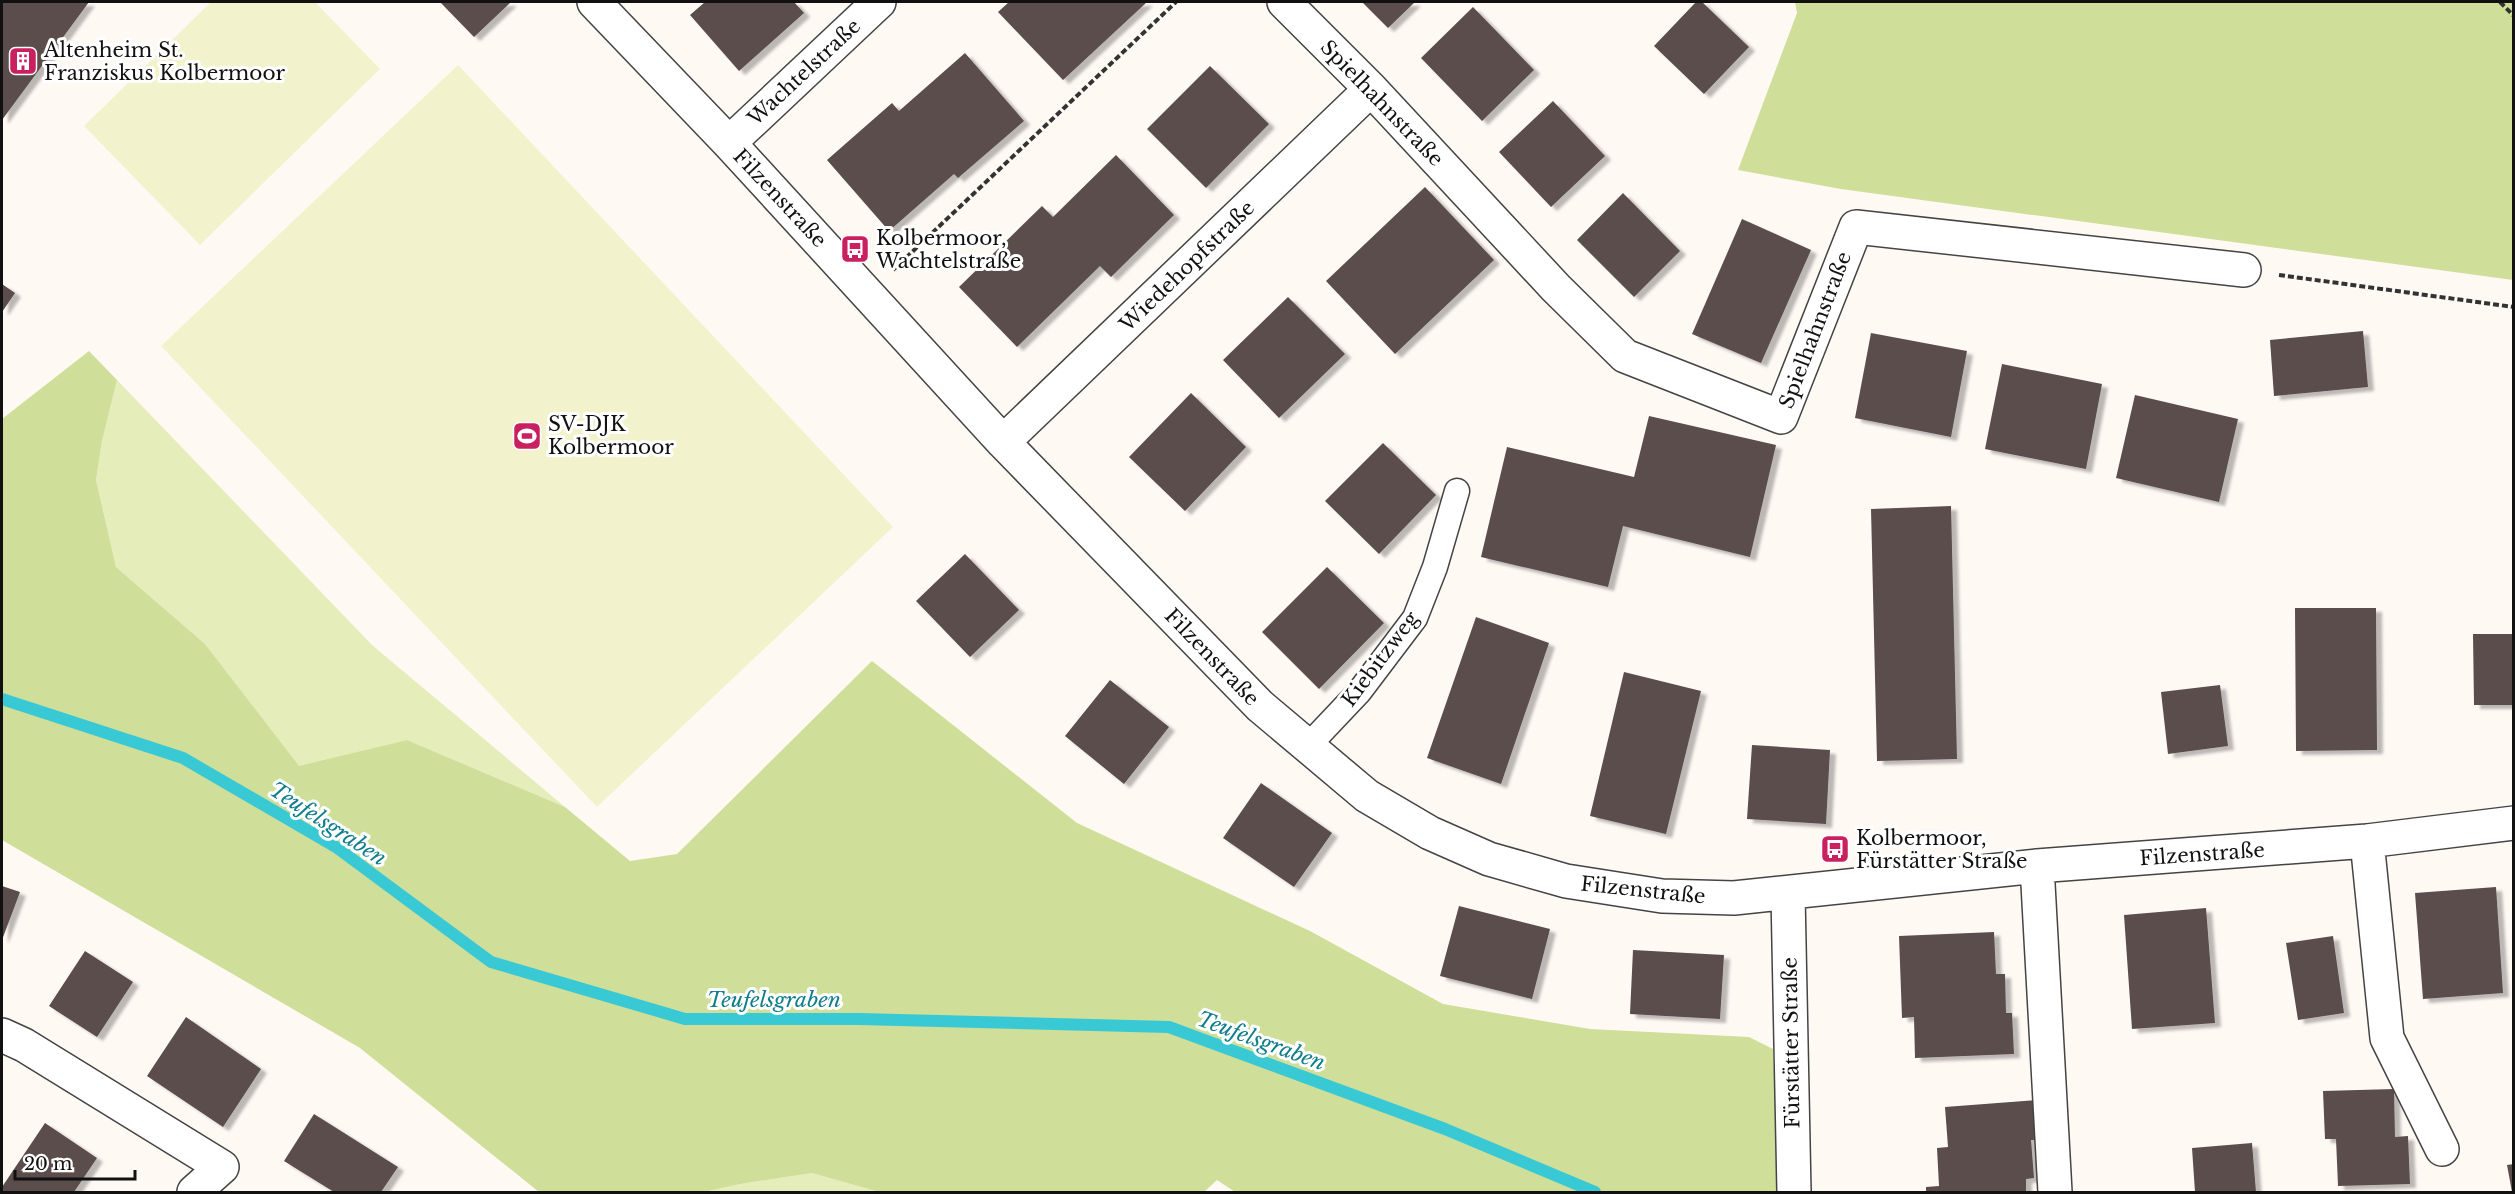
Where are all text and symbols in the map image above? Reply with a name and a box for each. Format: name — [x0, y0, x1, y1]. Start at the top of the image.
street label: Wachtelstraße — [742, 14, 865, 131]
street label: Spielhahnstraße — [1316, 35, 1448, 171]
place label: Altenheim St. Franziskus Kolbermoor — [43, 38, 285, 85]
building icon: Altenheim St. Franziskus Kolbermoor — [7, 45, 39, 77]
street label: Filzenstraße — [728, 144, 832, 252]
street label: Wiedehopfstraße — [1114, 196, 1259, 337]
place label: Kolbermoor, Wachtelstraße — [875, 226, 1021, 273]
bus stop icon: Kolbermoor, Wachtelstraße — [839, 233, 871, 265]
street label: Spielhahnstraße — [1774, 248, 1856, 412]
place label: SV-DJK Kolbermoor — [548, 412, 674, 459]
sports icon: SV-DJK Kolbermoor — [511, 420, 543, 452]
street label: Filzenstraße — [1160, 604, 1264, 710]
street label: Kiebitzweg — [1337, 606, 1424, 711]
water label: Teufelsgraben — [265, 777, 391, 871]
place label: Kolbermoor, Fürstätter Straße — [1856, 826, 2028, 873]
bus stop icon: Kolbermoor, Fürstätter Straße — [1819, 833, 1851, 865]
street label: Filzenstraße — [2139, 838, 2265, 870]
street label: Filzenstraße — [1579, 872, 1707, 908]
street label: Fürstätter Straße — [1778, 957, 1804, 1129]
water label: Teufelsgraben — [707, 987, 841, 1013]
water label: Teufelsgraben — [1194, 1006, 1328, 1076]
scale bar — [15, 1143, 135, 1181]
text: 20 m — [24, 1153, 72, 1175]

